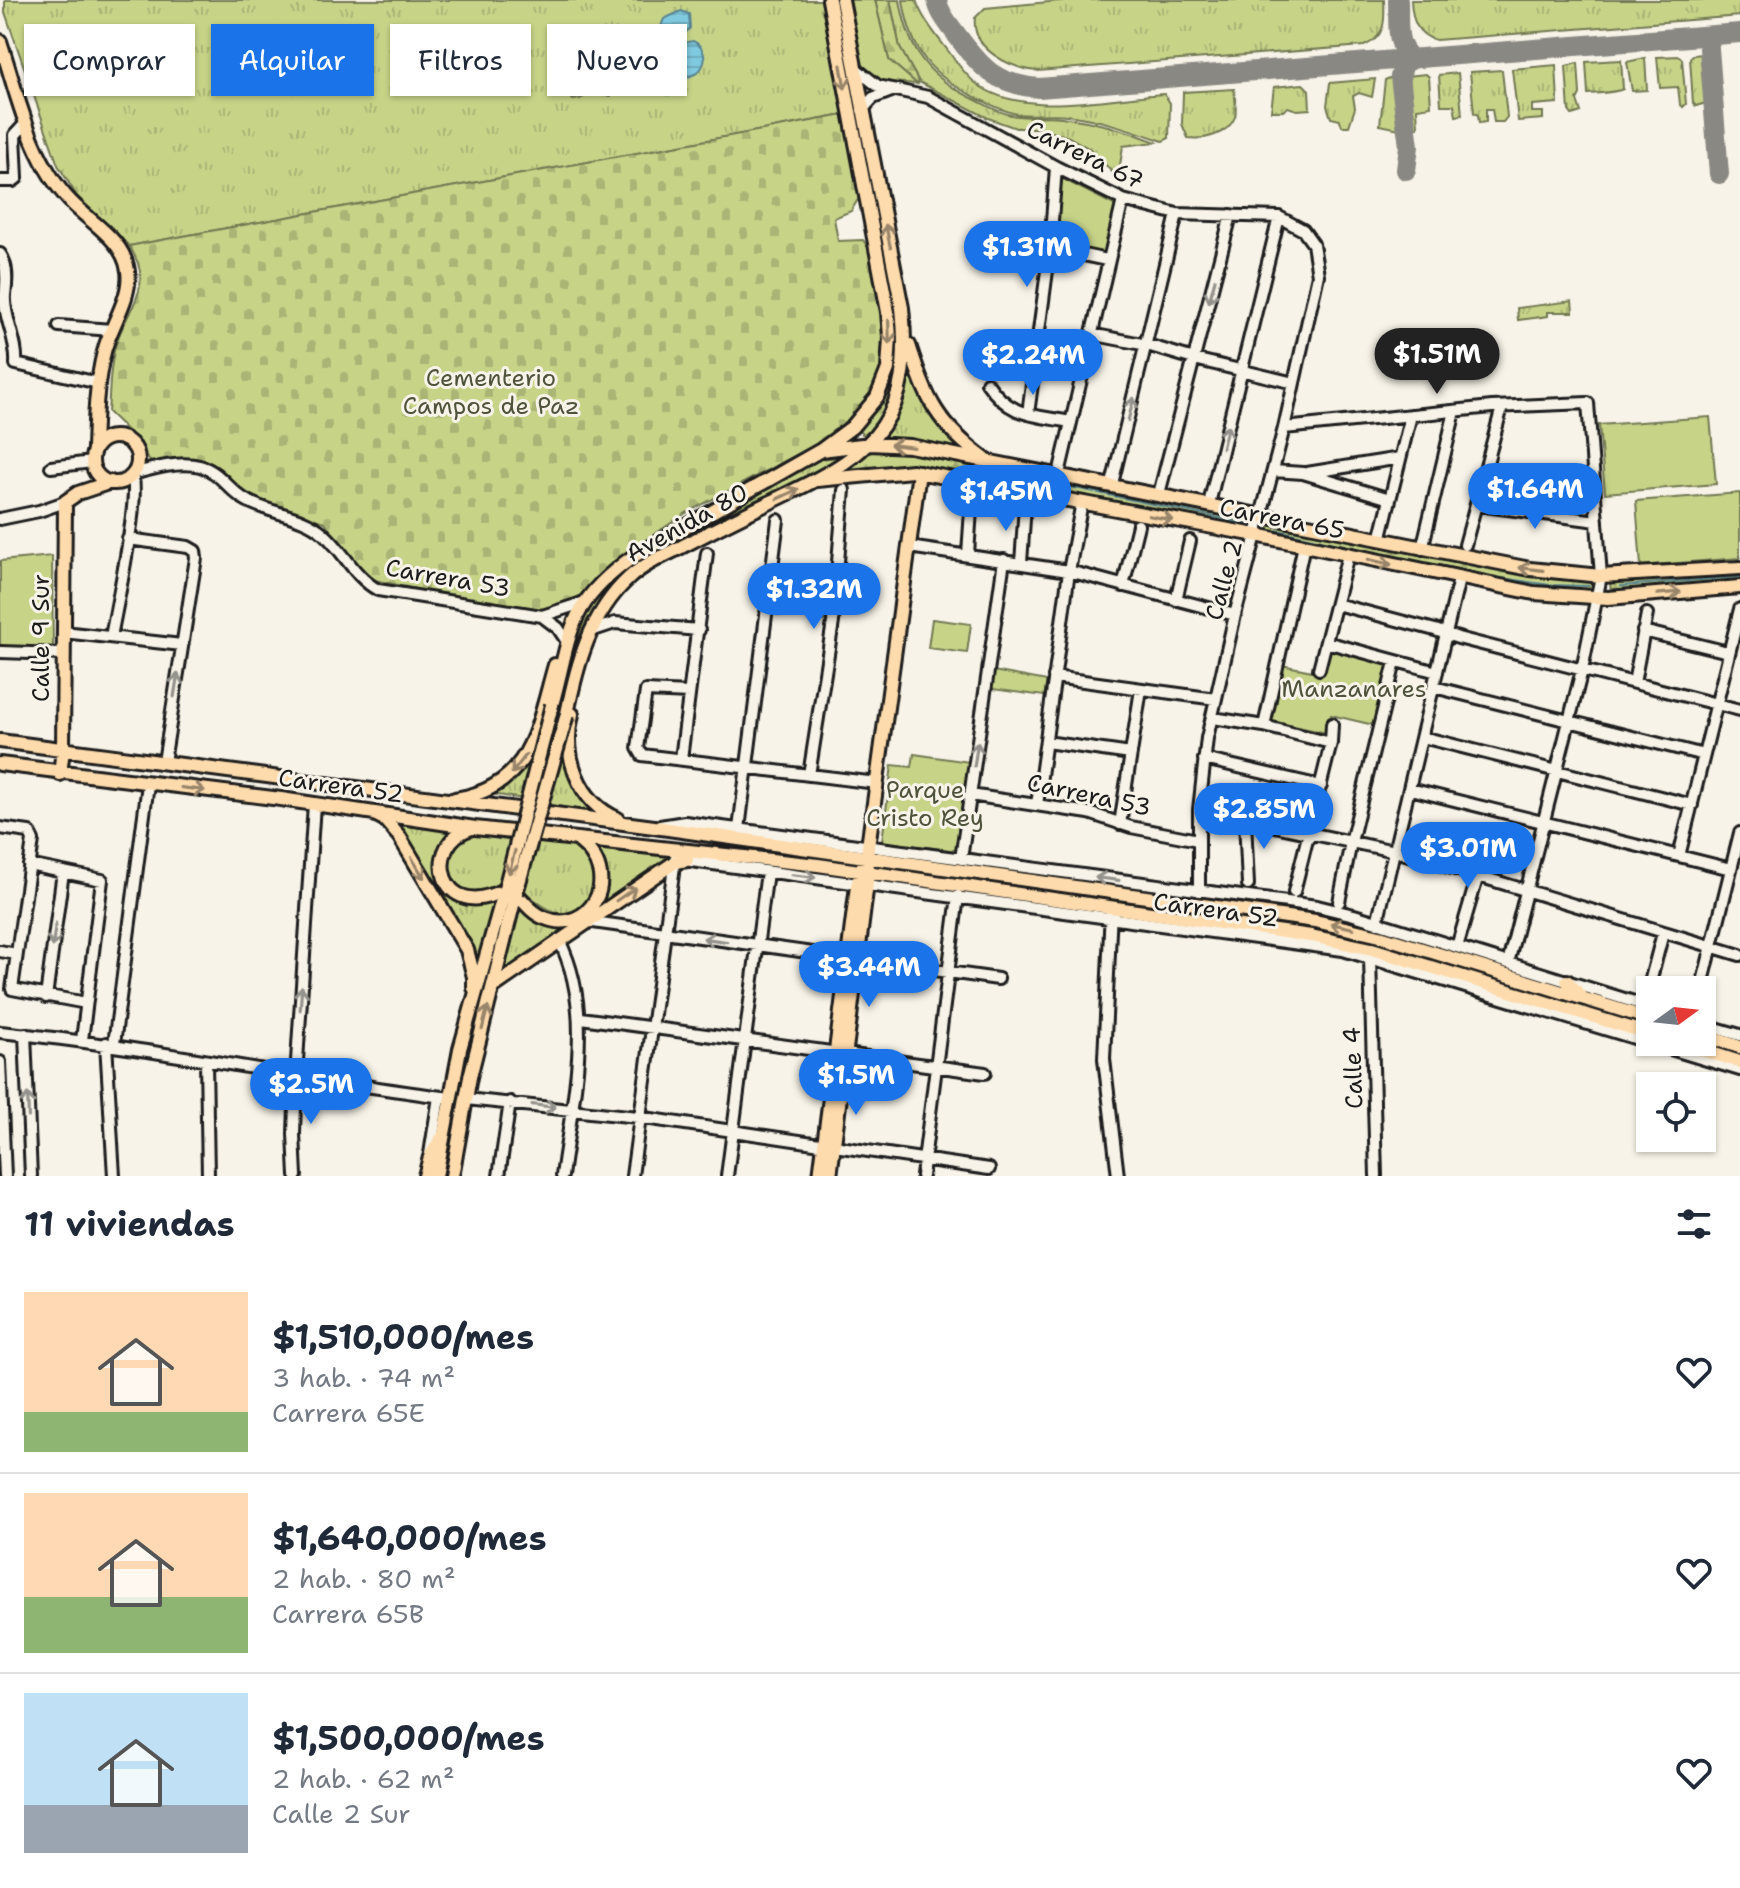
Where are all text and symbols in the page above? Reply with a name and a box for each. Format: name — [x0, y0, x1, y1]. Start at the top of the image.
chip: Comprar — [24, 24, 195, 96]
chip: Alquilar — [211, 24, 374, 96]
chip: Filtros — [390, 24, 531, 96]
chip: Nuevo — [547, 24, 687, 96]
one-way arrow — [836, 64, 851, 89]
street label: Carrera 67 — [1021, 113, 1149, 197]
pin: $1.31M — [962, 221, 1092, 289]
one-way arrow — [880, 224, 895, 249]
text: $1.31M — [982, 229, 1072, 264]
one-way arrow — [1204, 277, 1219, 303]
one-way arrow — [882, 318, 897, 345]
pin: $1.51M — [1372, 328, 1502, 396]
pin: $2.24M — [968, 329, 1098, 397]
text: $1.51M — [1393, 336, 1481, 371]
text: $2.24M — [981, 337, 1085, 372]
park label: Cementerio Campos de Paz — [403, 362, 579, 422]
one-way arrow — [1124, 396, 1139, 422]
one-way arrow — [1219, 424, 1234, 450]
one-way arrow — [889, 438, 916, 453]
pin: $1.64M — [1470, 463, 1600, 531]
pin: $1.45M — [941, 465, 1071, 533]
text: $1.64M — [1486, 471, 1584, 506]
text: $1.45M — [959, 473, 1053, 508]
street label: Avenida 80 — [620, 476, 754, 570]
one-way arrow — [776, 486, 800, 501]
street label: Carrera 65 — [1217, 491, 1347, 547]
one-way arrow — [1148, 511, 1173, 526]
street label: Calle 2 — [1198, 536, 1250, 624]
street label: Carrera 53 — [383, 551, 513, 605]
one-way arrow — [1366, 555, 1392, 570]
one-way arrow — [1519, 561, 1544, 576]
pin: $1.32M — [749, 563, 879, 631]
text: $1.32M — [766, 571, 862, 606]
street label: Calle 9 Sur — [25, 574, 57, 702]
one-way arrow — [1655, 586, 1682, 601]
one-way arrow — [169, 673, 184, 698]
park label: Manzanares — [1281, 673, 1427, 705]
one-way arrow — [969, 742, 984, 767]
one-way arrow — [510, 753, 527, 774]
street label: Carrera 52 — [276, 761, 406, 811]
street label: Carrera 53 — [1024, 766, 1154, 824]
park label: Parque Cristo Rey — [866, 774, 984, 834]
one-way arrow — [180, 782, 205, 797]
pin: $2.85M — [1199, 783, 1329, 851]
text: $2.85M — [1212, 791, 1316, 826]
pin: $3.01M — [1403, 822, 1533, 890]
text: $3.01M — [1419, 830, 1517, 865]
one-way arrow — [504, 849, 519, 875]
one-way arrow — [410, 856, 426, 879]
one-way arrow — [790, 868, 817, 883]
one-way arrow — [1095, 871, 1120, 886]
street label: Carrera 52 — [1151, 885, 1281, 935]
one-way arrow — [615, 886, 637, 902]
one-way arrow — [1330, 918, 1355, 933]
one-way arrow — [46, 921, 61, 947]
one-way arrow — [703, 932, 729, 947]
pin: $3.44M — [804, 941, 934, 1009]
text: $3.44M — [817, 949, 921, 984]
north arrow — [1636, 976, 1716, 1056]
map controls — [1636, 976, 1716, 1152]
one-way arrow — [294, 985, 309, 1012]
one-way arrow — [478, 1005, 493, 1031]
street label: Calle 4 — [1336, 1026, 1370, 1110]
pin: $1.5M — [800, 1049, 912, 1117]
text: $1.5M — [817, 1057, 895, 1092]
pin: $2.5M — [255, 1058, 367, 1126]
text: $2.5M — [268, 1066, 354, 1101]
button: locate — [1636, 1072, 1716, 1152]
one-way arrow — [20, 1092, 35, 1119]
one-way arrow — [531, 1099, 556, 1114]
text: 11 viviendas — [24, 1201, 235, 1247]
icon: filters — [1672, 1202, 1716, 1246]
text: $1,510,000/mes — [272, 1314, 534, 1360]
icon: home — [88, 1324, 184, 1420]
icon: heart — [1672, 1350, 1716, 1394]
text: 3 hab. · 74 m² — [272, 1360, 455, 1395]
text: Carrera 65E — [272, 1395, 425, 1430]
text: $1,640,000/mes — [272, 1515, 547, 1561]
icon: home — [88, 1525, 184, 1621]
icon: heart — [1672, 1551, 1716, 1595]
text: 2 hab. · 80 m² — [272, 1561, 456, 1596]
text: Carrera 65B — [272, 1596, 424, 1631]
text: $1,500,000/mes — [272, 1715, 545, 1761]
icon: home — [88, 1725, 184, 1821]
icon: heart — [1672, 1751, 1716, 1795]
text: 2 hab. · 62 m² — [272, 1761, 455, 1796]
text: Calle 2 Sur — [272, 1796, 411, 1831]

